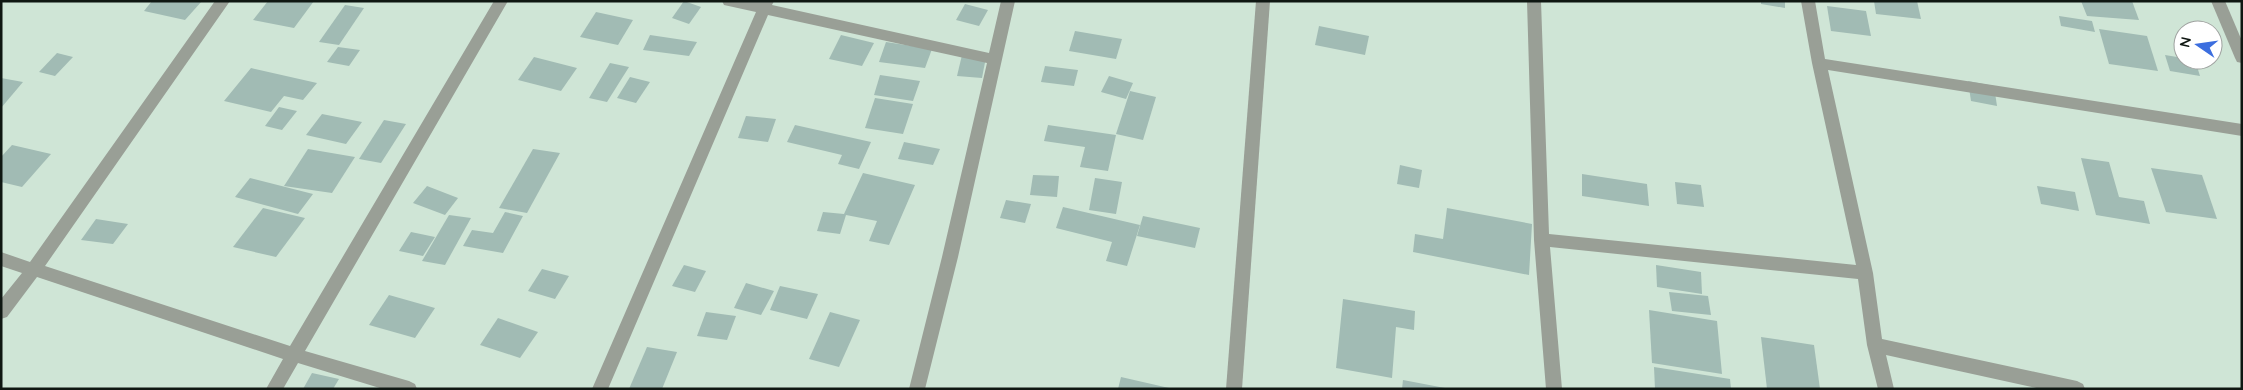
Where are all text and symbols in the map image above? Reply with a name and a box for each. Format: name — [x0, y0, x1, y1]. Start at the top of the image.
north arrow — [2173, 20, 2223, 70]
text: N — [2175, 35, 2195, 49]

